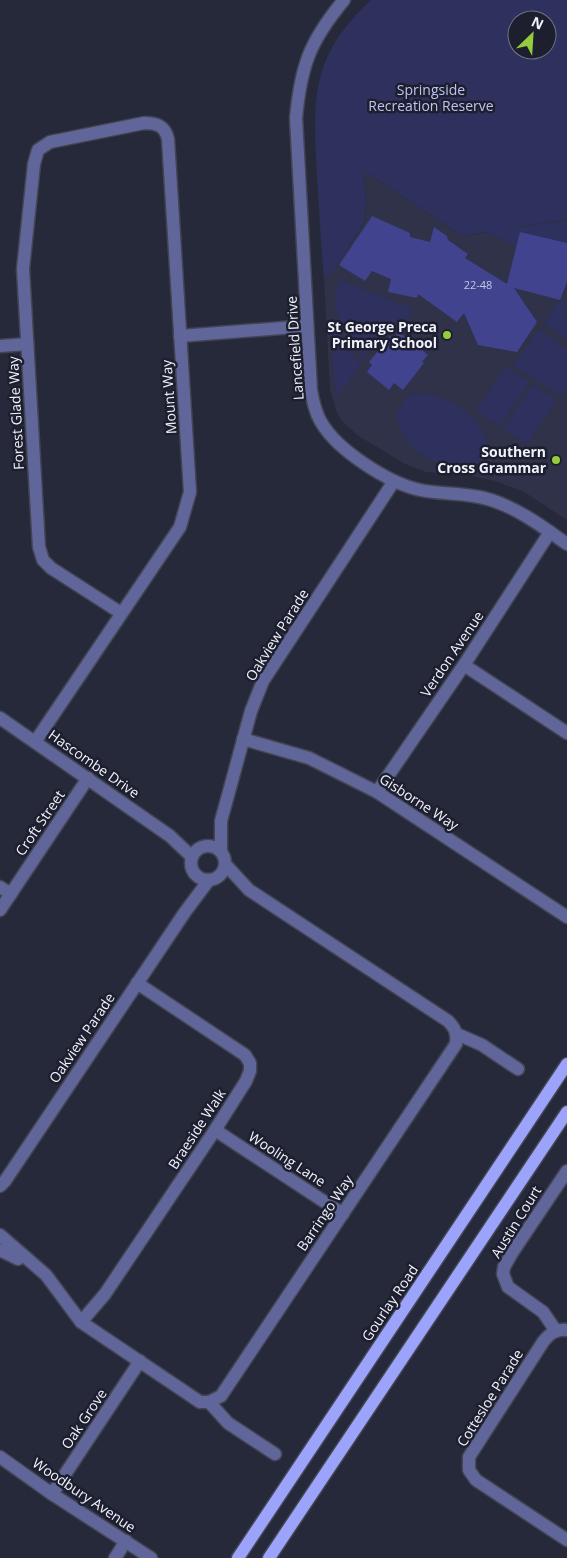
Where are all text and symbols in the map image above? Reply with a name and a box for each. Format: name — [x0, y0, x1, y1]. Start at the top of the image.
north arrow — [507, 10, 557, 60]
text: N — [529, 12, 547, 34]
park label: Springside Recreation Reserve — [368, 80, 494, 115]
house number: 22-48 — [464, 277, 492, 292]
street label: Lancefield Drive — [281, 295, 308, 401]
place label: St George Preca Primary School — [327, 317, 437, 352]
marker: St George Preca Primary School — [441, 329, 453, 341]
street label: Forest Glade Way — [3, 355, 28, 470]
street label: Mount Way — [156, 358, 181, 435]
place label: Southern Cross Grammar — [437, 442, 547, 477]
marker: Southern Cross Grammar — [550, 454, 562, 466]
street label: Oakview Parade — [241, 585, 313, 684]
street label: Verdon Avenue — [416, 607, 487, 700]
street label: Hascombe Drive — [45, 725, 144, 802]
street label: Gisborne Way — [376, 769, 463, 835]
street label: Croft Street — [11, 786, 69, 859]
street label: Oakview Parade — [44, 989, 119, 1087]
street label: Braeside Walk — [163, 1084, 230, 1173]
street label: Wooling Lane — [245, 1127, 330, 1191]
street label: Barringo Way — [292, 1170, 358, 1254]
street label: Austin Court — [486, 1182, 545, 1261]
street label: Gourlay Road — [357, 1261, 422, 1345]
street label: Cottesloe Parade — [452, 1345, 527, 1450]
street label: Oak Grove — [56, 1385, 111, 1453]
street label: Woodbury Avenue — [29, 1453, 140, 1536]

